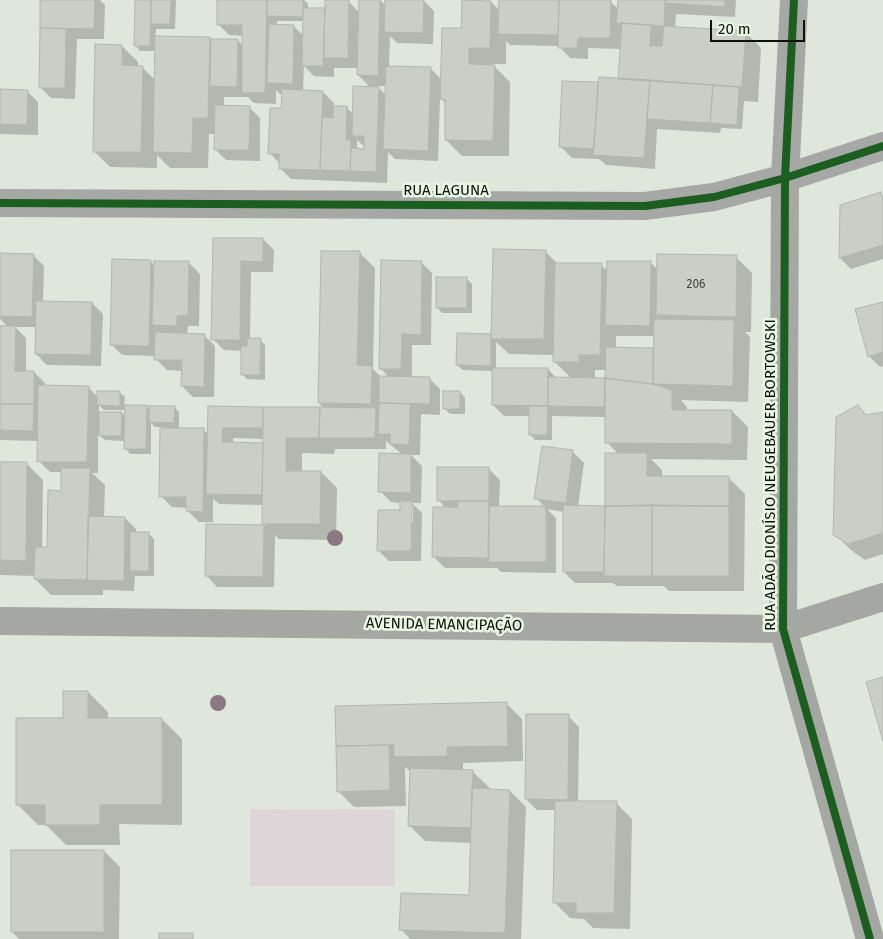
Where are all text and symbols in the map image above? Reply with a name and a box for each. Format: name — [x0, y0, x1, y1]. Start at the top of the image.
scale bar — [713, 10, 808, 42]
text: 20 m — [718, 20, 751, 38]
street label: RUA LAGUNA — [403, 182, 489, 200]
house number: 206 — [686, 278, 706, 292]
street label: RUA ADÃO DIONÍSIO NEUGEBAUER BORTOWSKI — [762, 319, 780, 631]
street label: AVENIDA EMANCIPAÇÃO — [366, 615, 522, 635]

